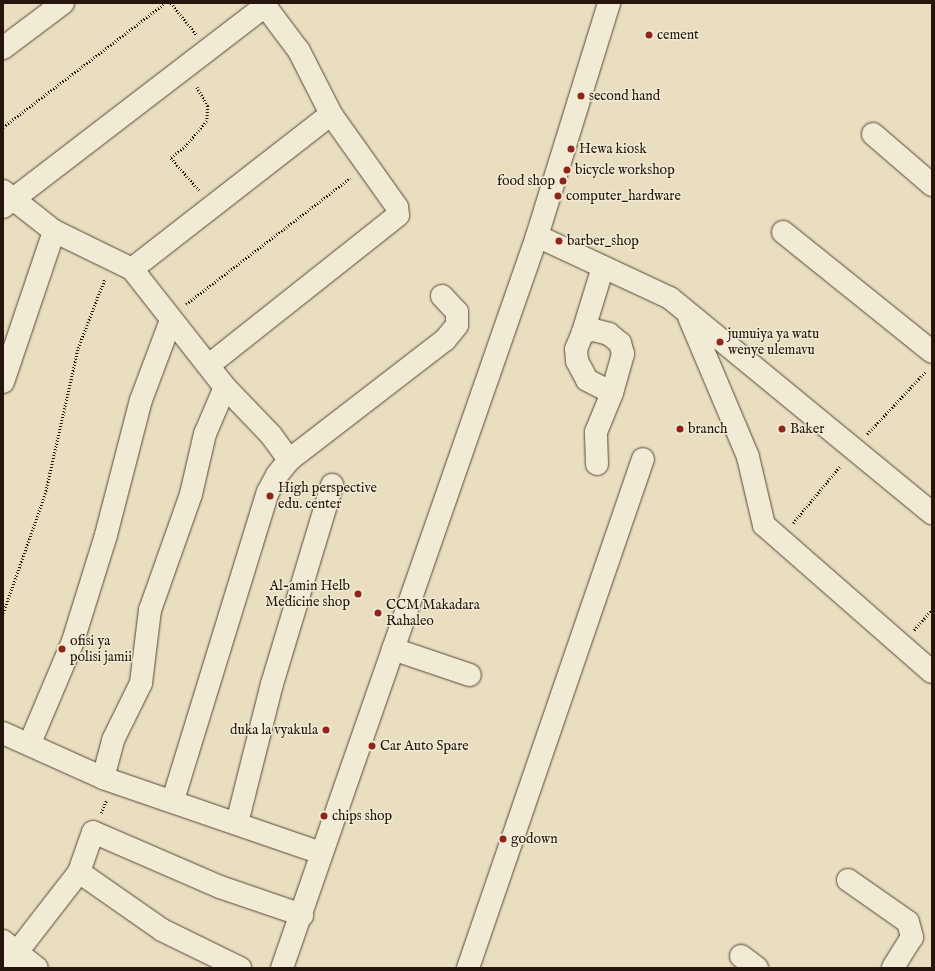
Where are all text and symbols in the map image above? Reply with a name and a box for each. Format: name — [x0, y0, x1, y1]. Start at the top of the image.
place label: cement — [657, 27, 699, 43]
marker: cement — [644, 30, 654, 40]
place label: second hand — [589, 88, 660, 104]
marker: second hand — [576, 91, 586, 101]
place label: Hewa kiosk — [579, 141, 647, 157]
marker: Hewa kiosk — [566, 144, 576, 154]
place label: bicycle workshop — [575, 162, 675, 178]
marker: bicycle workshop — [562, 165, 572, 175]
place label: food shop — [497, 173, 555, 189]
marker: food shop — [558, 176, 568, 186]
place label: computer_hardware — [566, 188, 681, 204]
marker: computer_hardware — [553, 191, 563, 201]
place label: barber_shop — [567, 233, 639, 249]
marker: barber_shop — [554, 236, 564, 246]
place label: jumuiya ya watu wenye ulemavu — [728, 326, 819, 358]
marker: jumuiya ya watu wenye ulemavu — [715, 337, 725, 347]
place label: branch — [688, 421, 728, 437]
place label: Baker — [790, 421, 824, 437]
marker: branch — [675, 424, 685, 434]
marker: Baker — [777, 424, 787, 434]
place label: High perspective edu. center — [278, 480, 377, 512]
marker: High perspective edu. center — [265, 491, 275, 501]
place label: Al-amin Helb Medicine shop — [265, 578, 350, 610]
marker: Al-amin Helb Medicine shop — [353, 589, 363, 599]
place label: CCM Makadara Rahaleo — [386, 597, 480, 630]
marker: CCM Makadara Rahaleo — [373, 608, 383, 618]
place label: ofisi ya polisi jamii — [70, 633, 132, 666]
marker: ofisi ya polisi jamii — [57, 644, 67, 654]
place label: duka la vyakula — [230, 722, 318, 738]
marker: duka la vyakula — [321, 725, 331, 735]
place label: Car Auto Spare — [380, 738, 469, 754]
marker: Car Auto Spare — [367, 741, 377, 751]
place label: chips shop — [332, 808, 392, 824]
marker: chips shop — [319, 811, 329, 821]
place label: godown — [511, 831, 558, 847]
marker: godown — [498, 834, 508, 844]

